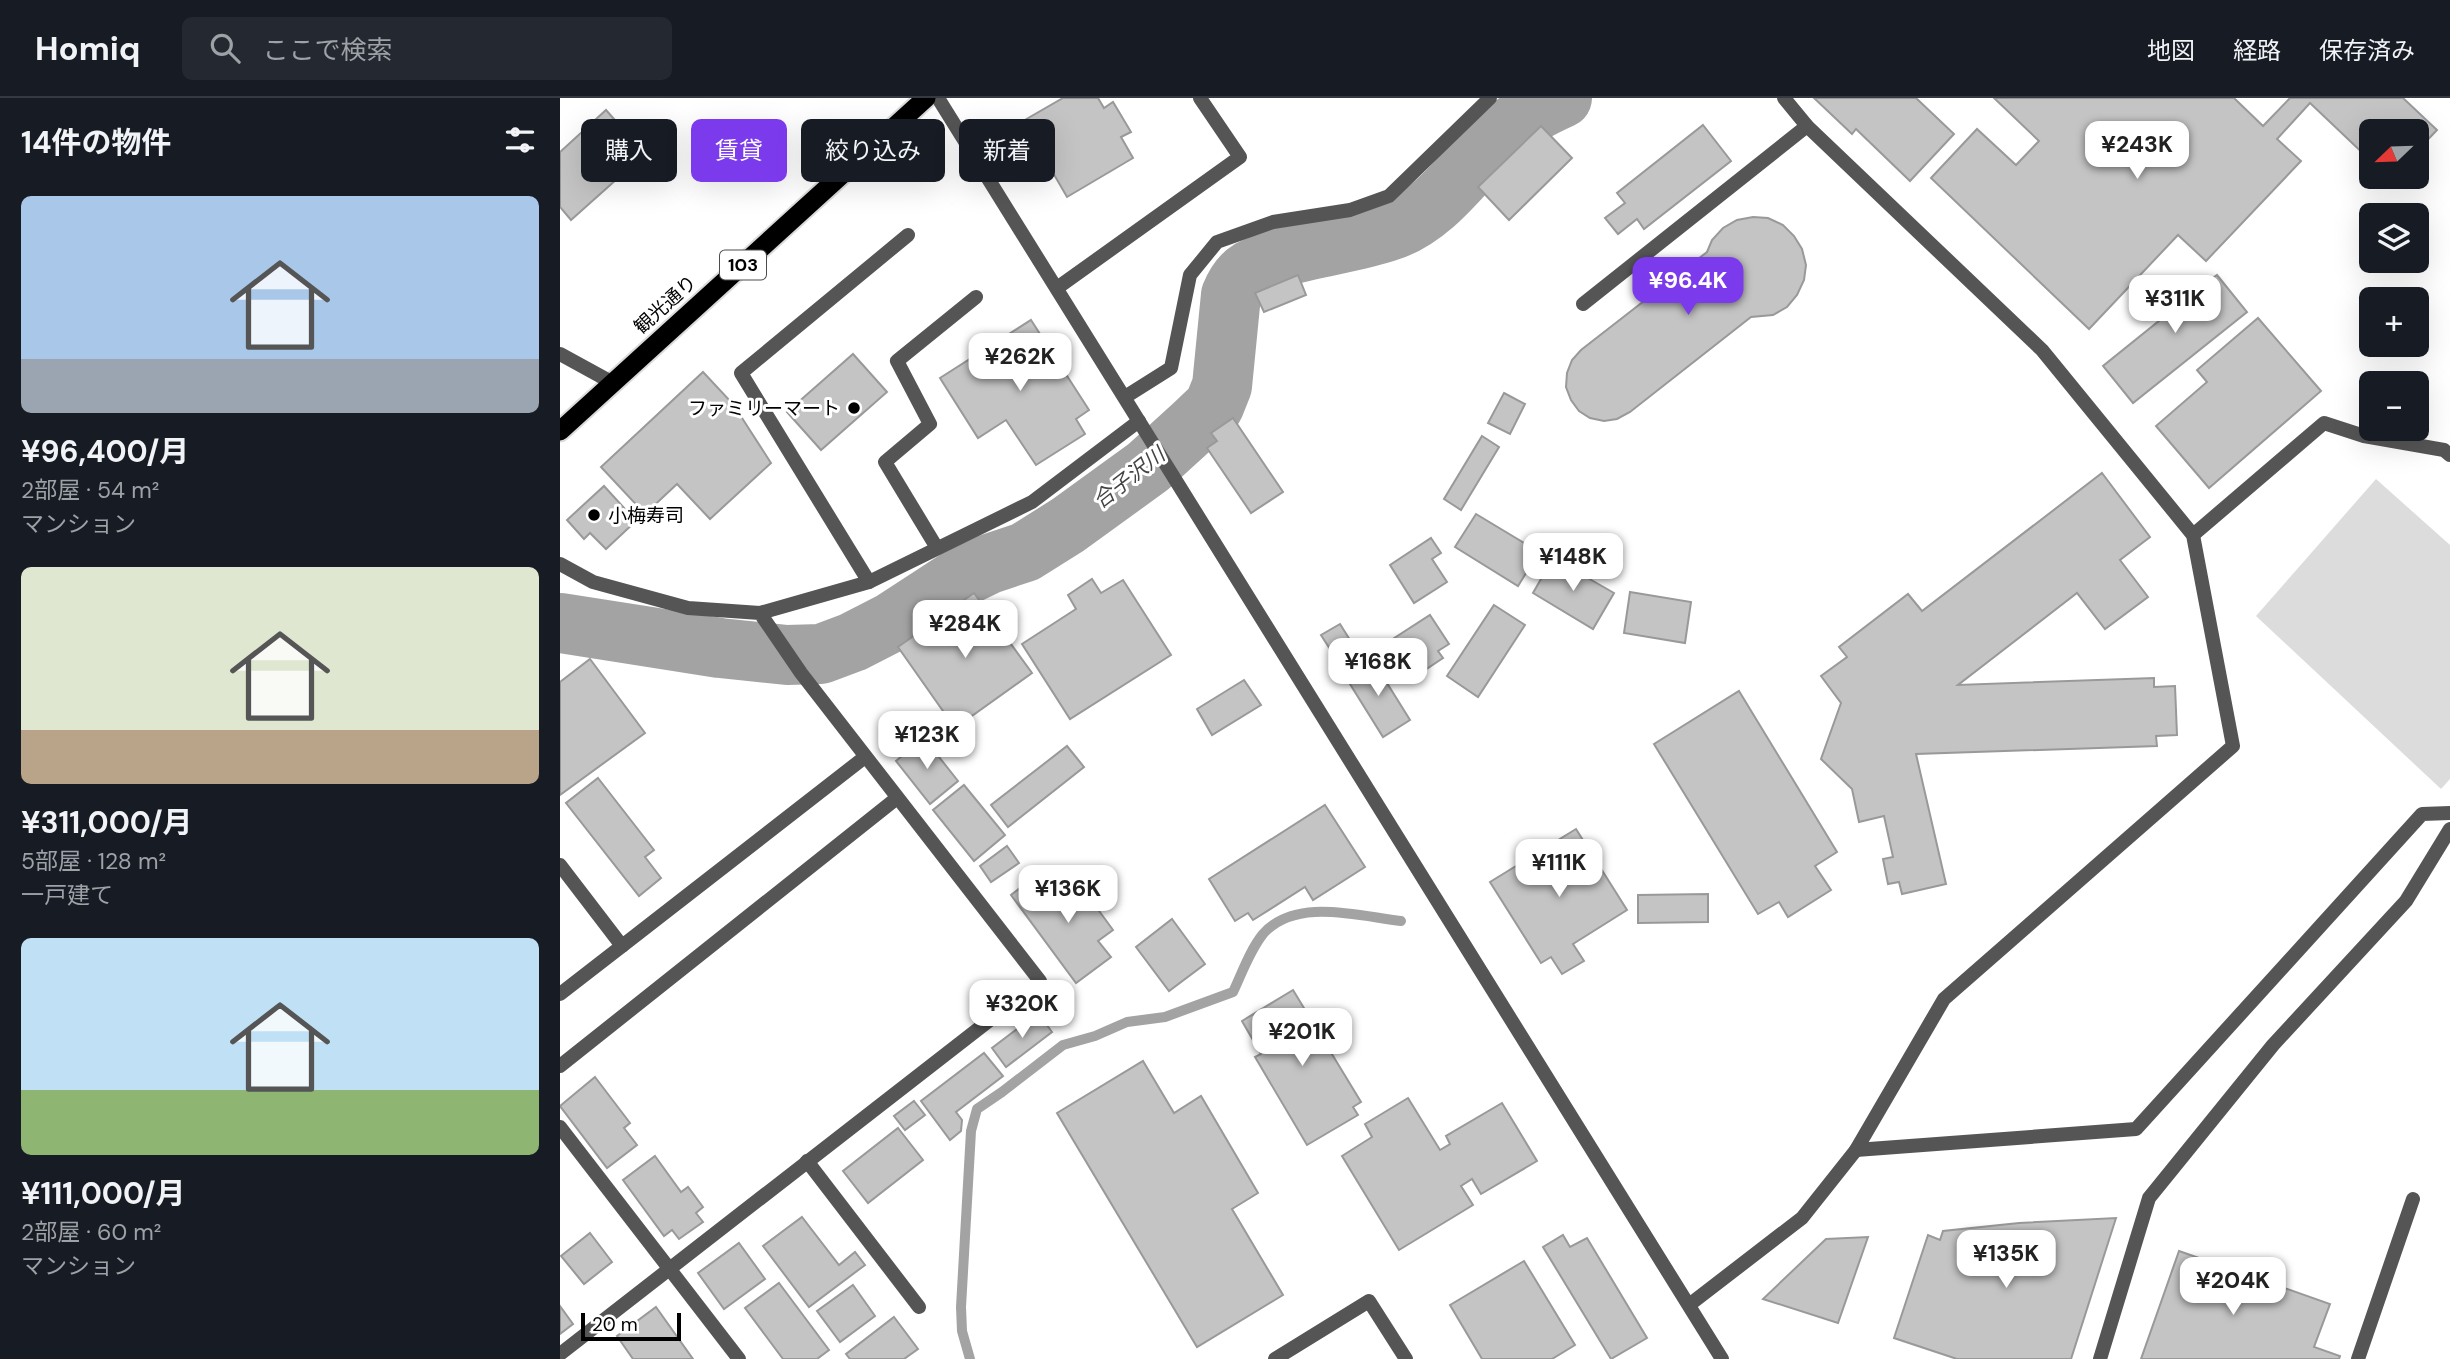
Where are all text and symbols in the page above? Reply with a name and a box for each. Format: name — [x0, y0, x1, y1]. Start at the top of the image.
search box — [182, 17, 672, 80]
text: Homiq — [35, 27, 140, 70]
icon: search — [206, 29, 244, 67]
text: ここで検索 — [262, 33, 392, 67]
text: 地図 — [2147, 35, 2195, 66]
text: 経路 — [2233, 35, 2281, 66]
text: 保存済み — [2319, 35, 2415, 66]
chip: 購入 — [581, 119, 677, 182]
chip: 賃貸 — [691, 119, 787, 182]
chip: 絞り込み — [801, 119, 945, 182]
chip: 新着 — [959, 119, 1055, 182]
north arrow — [2359, 119, 2429, 189]
map controls — [2359, 119, 2429, 441]
icon: filters — [501, 121, 539, 159]
pin: ¥243K — [2088, 122, 2186, 181]
text: 14件の物件 — [21, 123, 171, 162]
text: ¥243K — [2101, 129, 2173, 159]
button: layers — [2359, 203, 2429, 273]
icon: home — [217, 242, 343, 368]
road number: 103 — [720, 250, 766, 280]
pin: ¥96.4K — [1631, 258, 1745, 317]
text: ¥96.4K — [1648, 265, 1728, 295]
street label: 観光通り — [629, 270, 702, 339]
pin: ¥311K — [2126, 275, 2224, 335]
text: ¥311K — [2145, 283, 2205, 313]
button: + — [2359, 287, 2429, 357]
pin: ¥262K — [971, 334, 1069, 393]
text: ¥262K — [985, 341, 1055, 371]
button: − — [2359, 371, 2429, 441]
place label: ファミリーマート — [688, 396, 840, 421]
marker: ファミリーマート — [846, 400, 862, 416]
text: ¥96,400/月 — [21, 432, 189, 471]
water label: 合子沢川 — [1087, 440, 1172, 515]
text: 2部屋 · 54 m² — [21, 475, 159, 505]
place label: 小梅寿司 — [608, 503, 684, 528]
marker: 小梅寿司 — [586, 507, 602, 523]
text: マンション — [21, 509, 136, 539]
pin: ¥148K — [1524, 533, 1622, 593]
text: ¥148K — [1539, 541, 1607, 571]
pin: ¥284K — [916, 601, 1014, 660]
text: ¥284K — [929, 608, 1001, 638]
icon: home — [217, 613, 343, 739]
pin: ¥168K — [1329, 638, 1427, 698]
text: ¥168K — [1344, 646, 1412, 676]
pin: ¥123K — [878, 712, 976, 771]
text: ¥123K — [894, 719, 960, 749]
text: ¥311,000/月 — [21, 803, 193, 842]
pin: ¥111K — [1510, 840, 1608, 899]
text: 5部屋 · 128 m² — [21, 846, 166, 876]
text: ¥111K — [1531, 847, 1587, 877]
pin: ¥136K — [1019, 866, 1117, 925]
text: ¥136K — [1035, 873, 1101, 903]
text: 一戸建て — [21, 880, 113, 910]
pin: ¥320K — [973, 981, 1071, 1040]
icon: home — [217, 984, 343, 1110]
text: ¥320K — [985, 988, 1059, 1018]
pin: ¥201K — [1253, 1009, 1351, 1068]
text: ¥201K — [1268, 1016, 1336, 1046]
text: ¥111,000/月 — [21, 1174, 186, 1213]
text: 2部屋 · 60 m² — [21, 1217, 161, 1247]
pin: ¥135K — [1957, 1230, 2055, 1290]
text: ¥135K — [1973, 1238, 2039, 1268]
text: マンション — [21, 1251, 136, 1281]
pin: ¥204K — [2184, 1258, 2282, 1317]
text: ¥204K — [2196, 1265, 2270, 1295]
scale bar — [581, 1310, 681, 1342]
text: 20 m — [592, 1312, 638, 1337]

